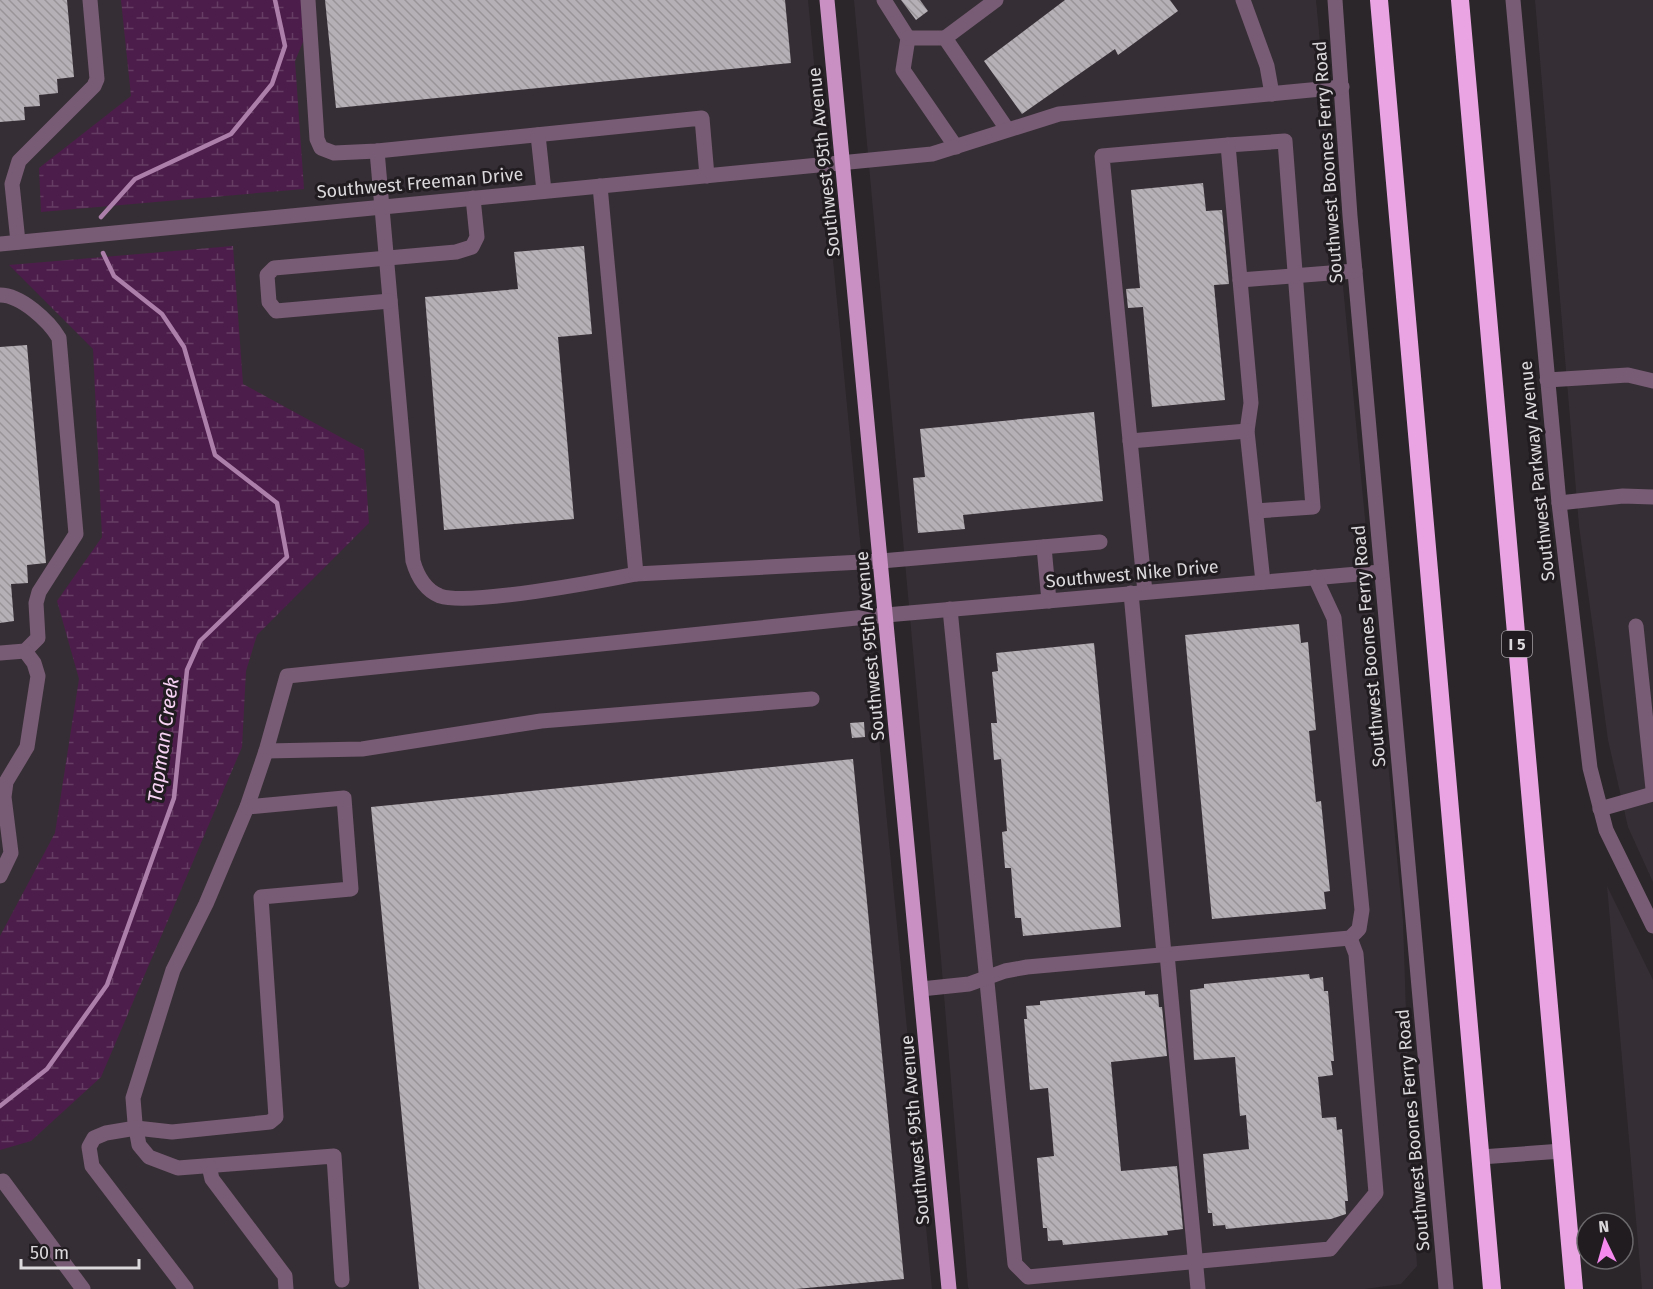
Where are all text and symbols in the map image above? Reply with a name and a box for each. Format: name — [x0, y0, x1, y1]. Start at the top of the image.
street label: Southwest Boones Ferry Road — [1309, 40, 1347, 284]
street label: Southwest 95th Avenue — [803, 66, 845, 258]
street label: Southwest Freeman Drive — [316, 163, 524, 203]
street label: Southwest Parkway Avenue — [1514, 360, 1560, 582]
street label: Southwest Boones Ferry Road — [1347, 524, 1391, 768]
street label: Southwest 95th Avenue — [851, 550, 889, 742]
street label: Southwest Nike Drive — [1045, 555, 1219, 593]
road number: I 5 — [1502, 631, 1532, 657]
water label: Tapman Creek — [142, 676, 184, 804]
street label: Southwest Boones Ferry Road — [1391, 1008, 1435, 1252]
street label: Southwest 95th Avenue — [896, 1034, 934, 1226]
north arrow — [1575, 1211, 1635, 1271]
text: N — [1598, 1217, 1610, 1236]
scale bar — [21, 1232, 140, 1270]
text: 50 m — [30, 1242, 69, 1264]

